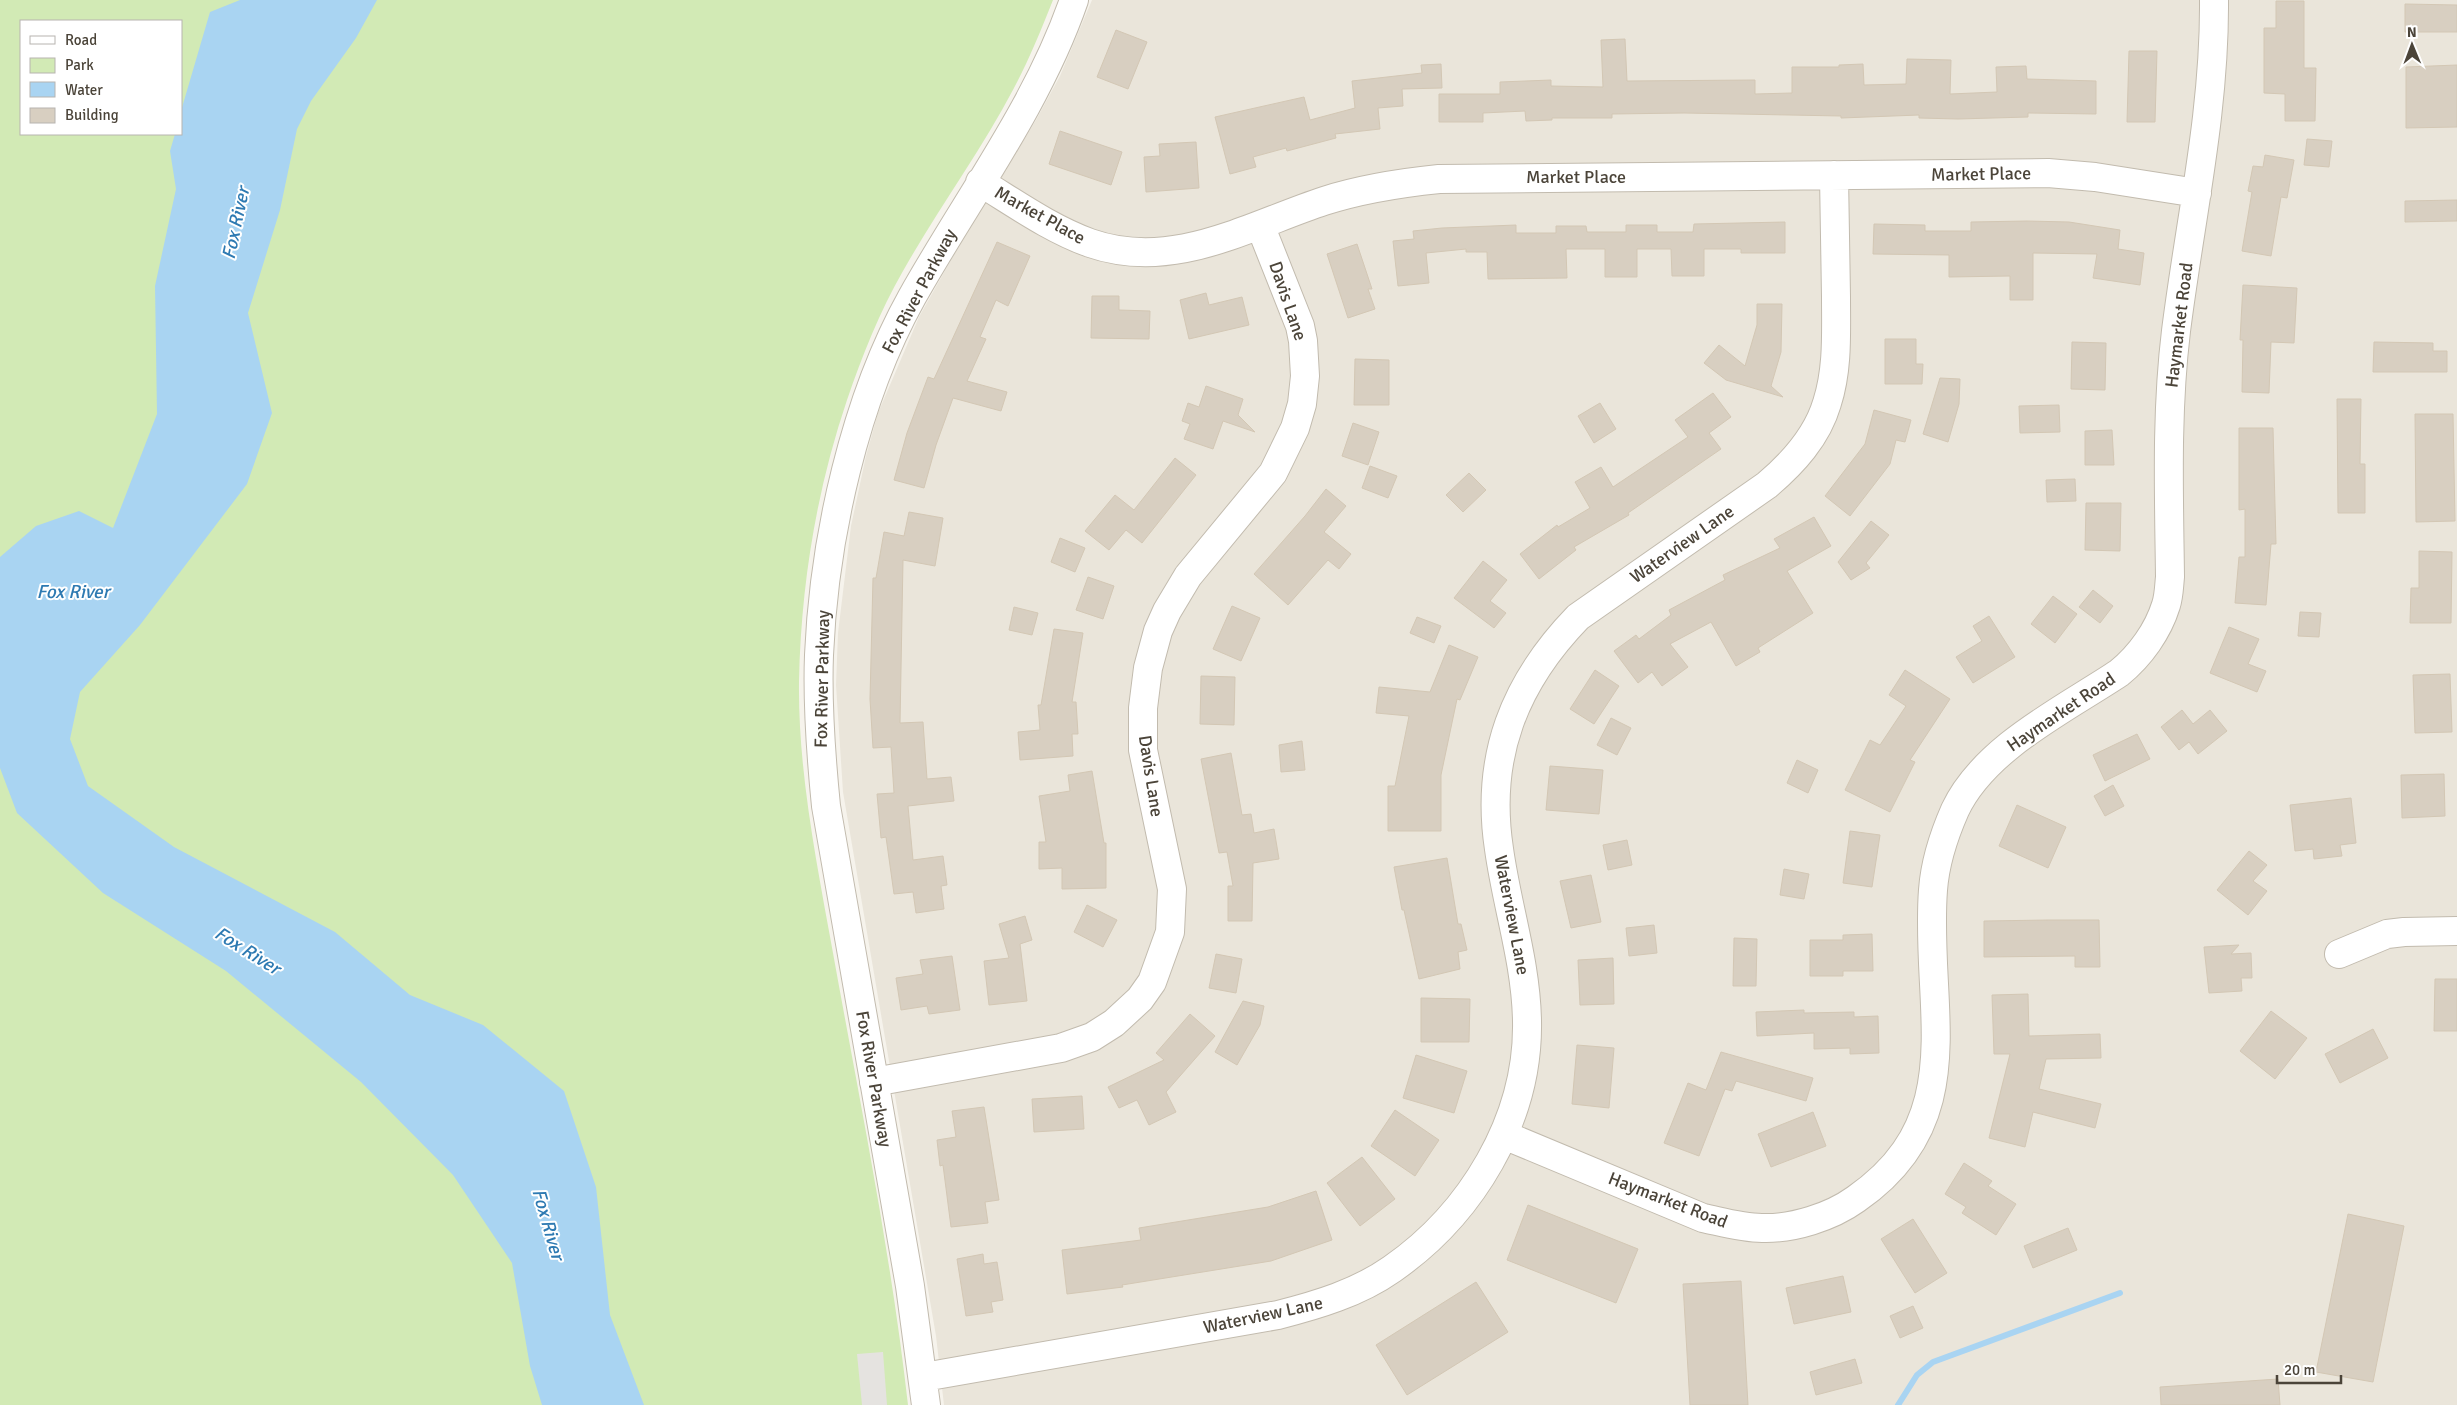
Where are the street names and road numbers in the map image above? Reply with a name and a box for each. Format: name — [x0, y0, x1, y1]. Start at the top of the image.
street label: Market Place — [1931, 162, 2031, 186]
street label: Market Place — [1526, 166, 1626, 188]
street label: Market Place — [991, 181, 1089, 249]
street label: Fox River Parkway — [877, 224, 961, 357]
street label: Davis Lane — [1264, 259, 1312, 343]
street label: Haymarket Road — [2160, 261, 2198, 389]
street label: Waterview Lane — [1626, 500, 1738, 588]
street label: Fox River Parkway — [810, 609, 834, 748]
street label: Haymarket Road — [2003, 668, 2119, 756]
street label: Davis Lane — [1134, 734, 1168, 818]
street label: Waterview Lane — [1490, 853, 1534, 977]
street label: Fox River Parkway — [851, 1009, 897, 1149]
street label: Haymarket Road — [1605, 1167, 1731, 1233]
street label: Waterview Lane — [1201, 1292, 1325, 1338]

